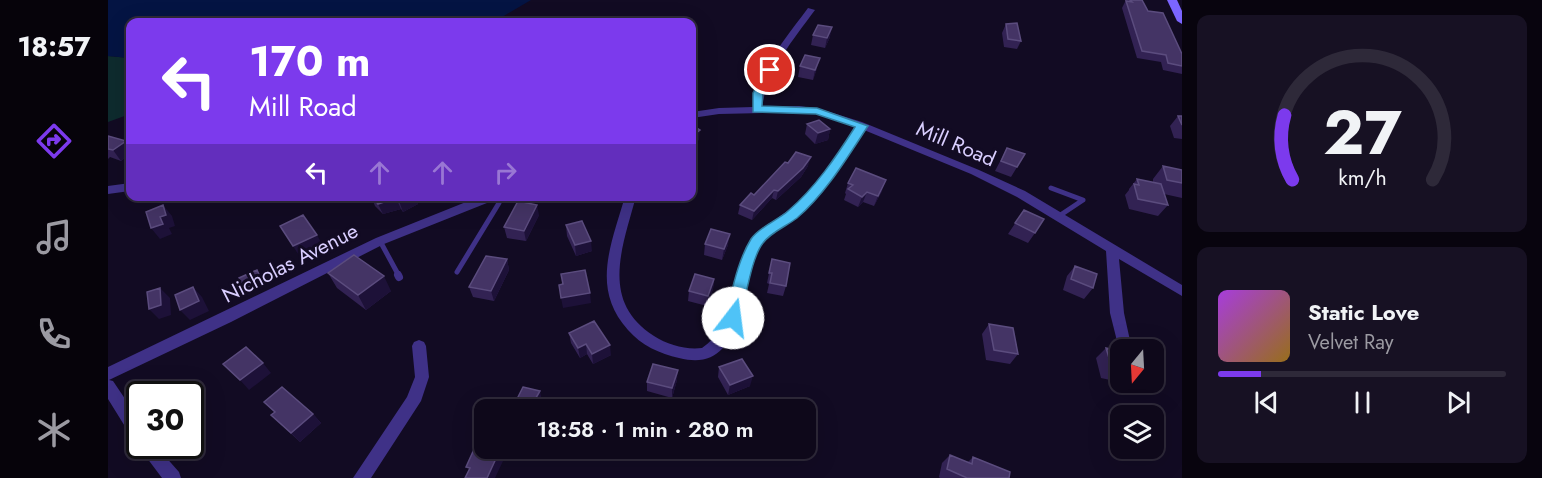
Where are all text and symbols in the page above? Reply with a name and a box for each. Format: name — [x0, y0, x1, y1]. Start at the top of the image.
text: 18:57 — [17, 27, 91, 66]
text: 170 m — [249, 31, 371, 92]
icon: left — [150, 42, 228, 120]
pin — [744, 44, 795, 95]
icon: arrive — [753, 53, 786, 86]
text: Mill Road — [249, 87, 357, 126]
text: 27 — [1323, 87, 1402, 177]
street label: Mill Road — [912, 114, 1000, 174]
icon: directions — [33, 120, 75, 162]
icon: left — [300, 156, 333, 189]
icon: ahead — [363, 156, 396, 189]
icon: ahead — [426, 156, 459, 189]
icon: right — [489, 156, 522, 189]
text: km/h — [1338, 163, 1386, 194]
icon: music — [33, 216, 75, 258]
street label: Nicholas Avenue — [217, 216, 364, 310]
position arrow — [701, 286, 765, 350]
text: Static Love — [1308, 296, 1419, 328]
icon: phone — [33, 313, 75, 355]
text: Velvet Ray — [1308, 328, 1394, 357]
north arrow — [1110, 339, 1164, 393]
map controls — [1110, 339, 1164, 459]
speed limit sign: 30 — [126, 381, 204, 459]
icon: previous — [1250, 386, 1283, 419]
icon: pause — [1346, 386, 1379, 419]
icon: next — [1442, 386, 1475, 419]
button: layers — [1110, 405, 1164, 459]
icon: climate — [33, 409, 75, 451]
text: 18:58 · 1 min · 280 m — [536, 413, 754, 445]

